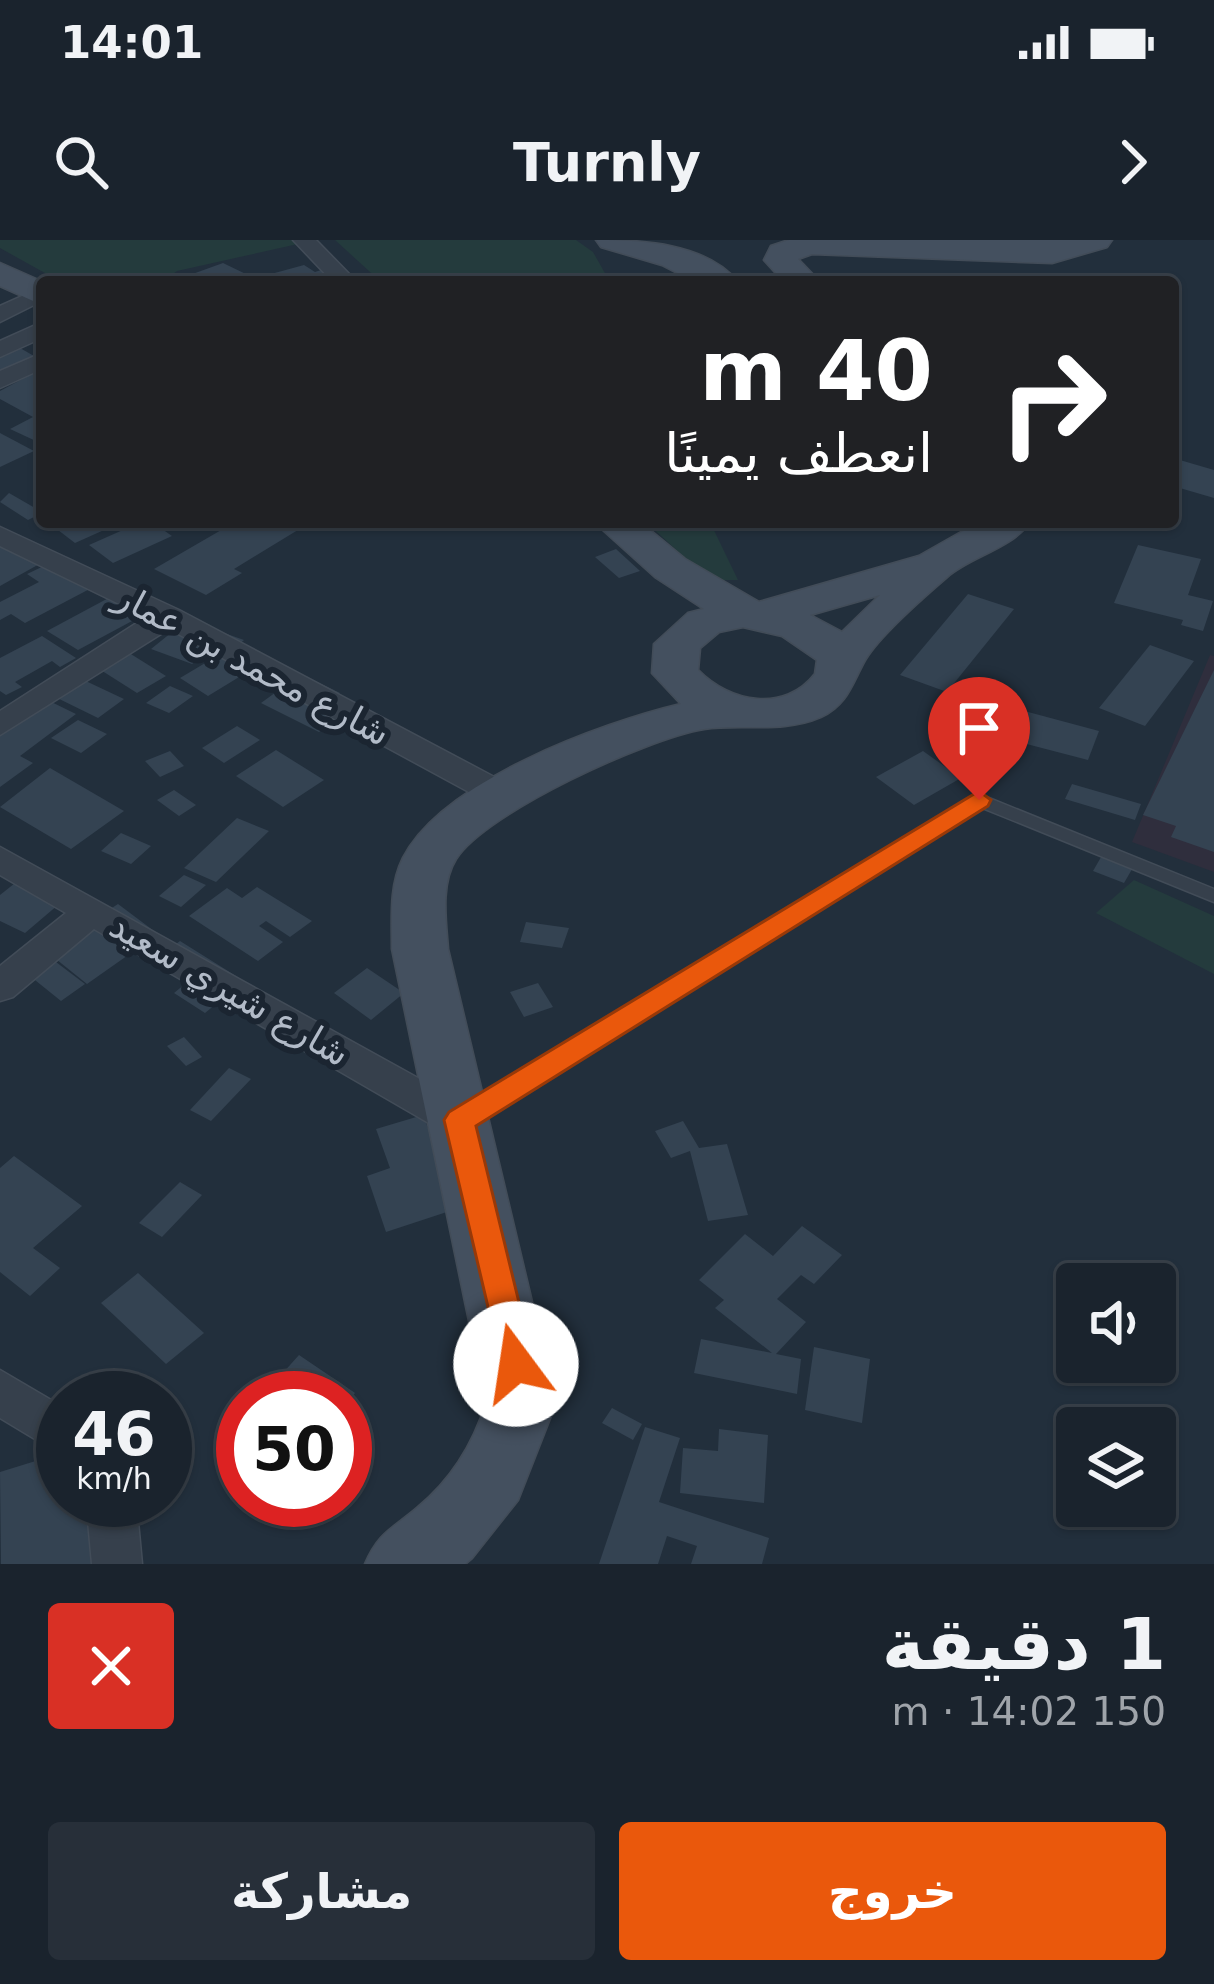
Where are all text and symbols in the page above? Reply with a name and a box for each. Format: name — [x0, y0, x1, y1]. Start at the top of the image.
text: 14:01 — [60, 16, 203, 69]
icon: search — [48, 129, 114, 195]
icon: forward — [1100, 129, 1166, 195]
text: Turnly — [513, 131, 701, 194]
text: 40 m — [699, 322, 933, 420]
icon: right — [975, 324, 1131, 480]
text: انعطف يمينًا — [664, 422, 933, 485]
street label: شارع محمد بن عمار — [106, 574, 397, 755]
pin — [928, 677, 1030, 800]
icon: arrive — [946, 695, 1012, 761]
street label: شارع شيري سعيد — [102, 904, 357, 1075]
map controls — [1056, 1263, 1176, 1527]
button: sound — [1056, 1263, 1176, 1383]
position arrow — [453, 1301, 579, 1427]
speed limit sign: 50 — [216, 1371, 372, 1527]
text: 46 — [72, 1399, 156, 1469]
button: layers — [1056, 1407, 1176, 1527]
text: km/h — [76, 1461, 152, 1496]
text: 1 دقيقة — [882, 1602, 1166, 1686]
button: close — [48, 1603, 174, 1729]
text: 150 m · 14:02 — [892, 1689, 1166, 1734]
button: مشاركة — [48, 1822, 595, 1960]
button: خروج — [619, 1822, 1166, 1960]

